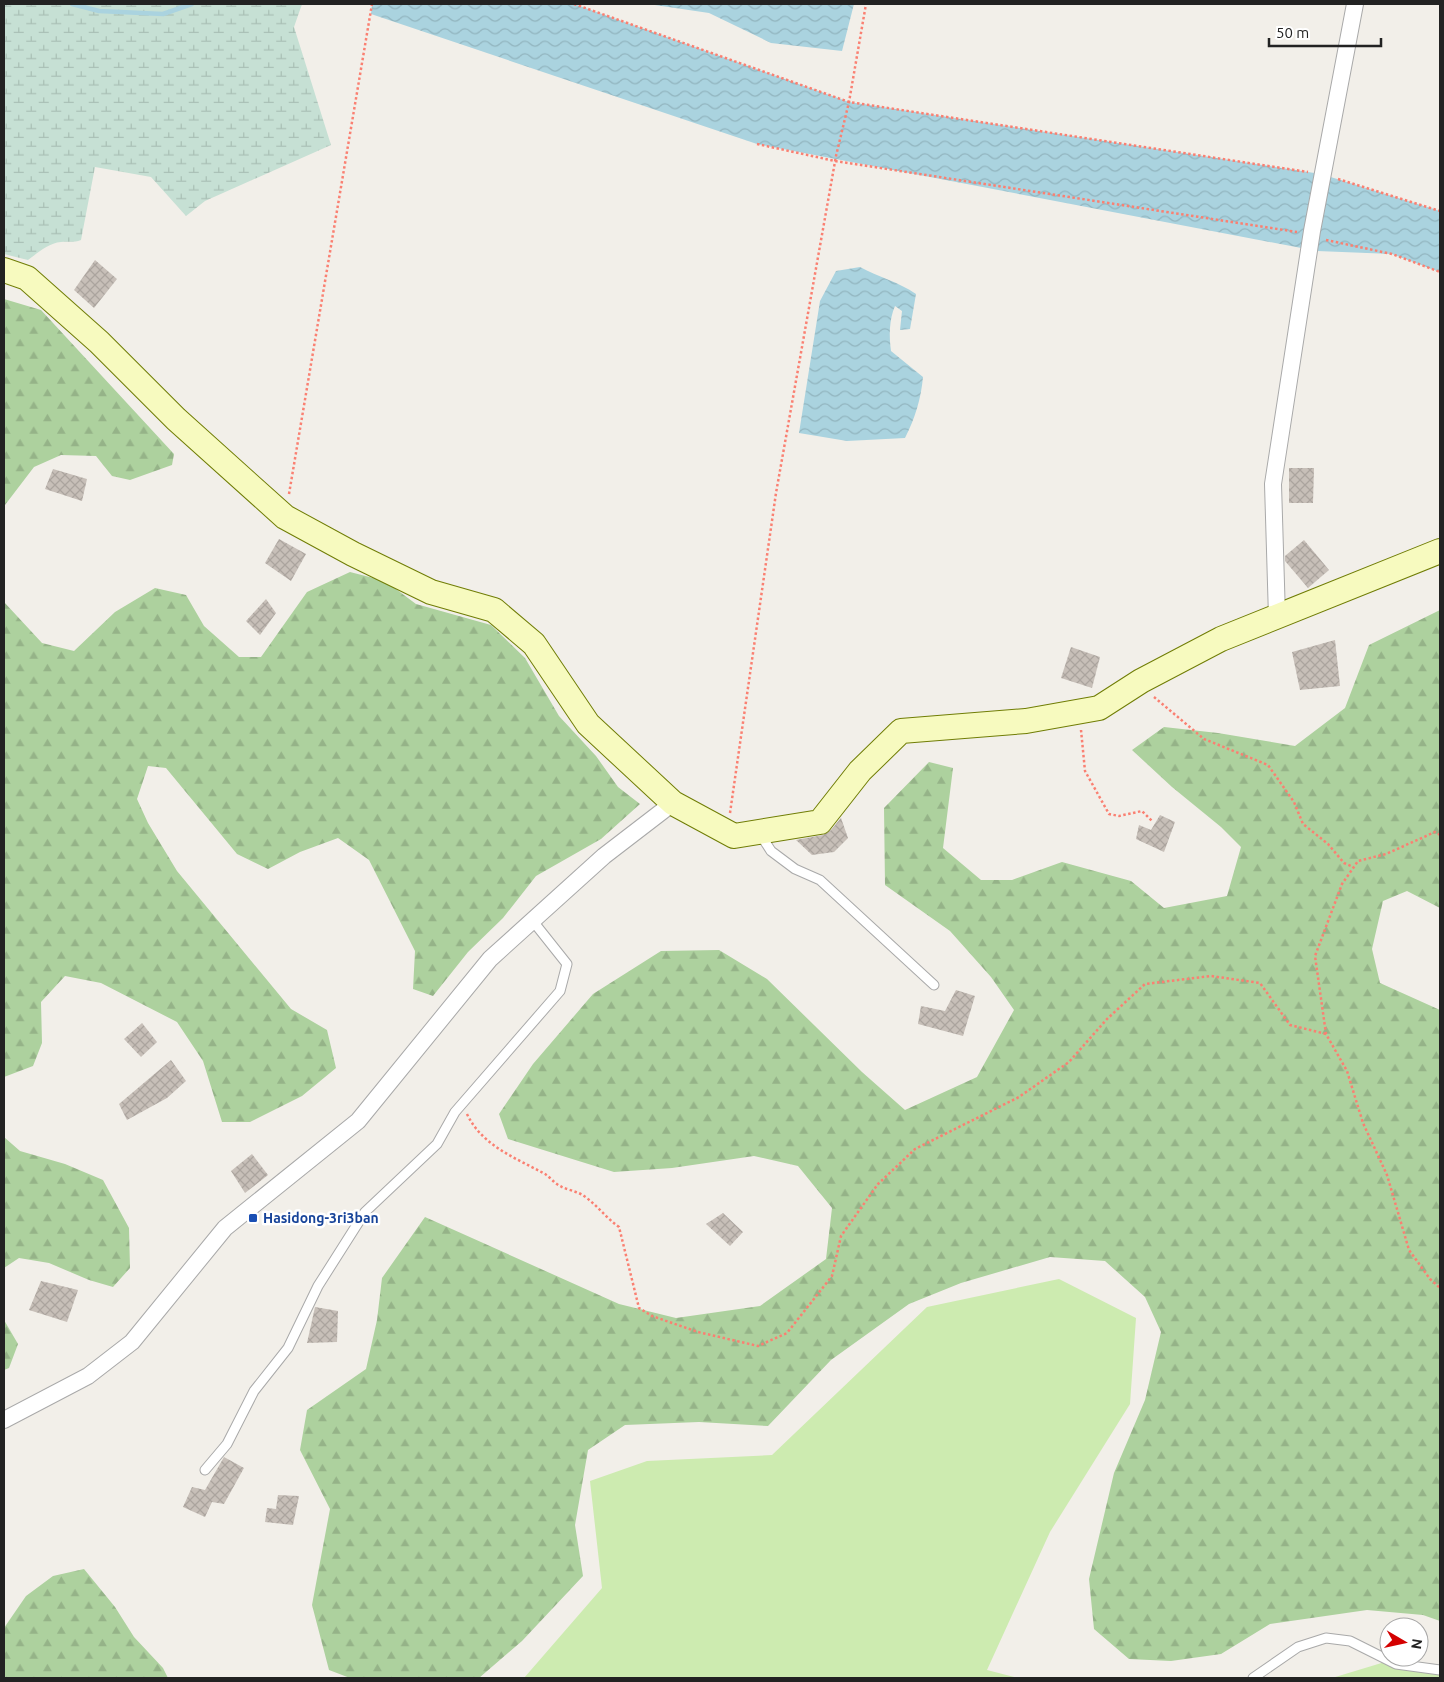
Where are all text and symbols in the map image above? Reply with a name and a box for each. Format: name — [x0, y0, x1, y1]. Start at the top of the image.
scale bar — [1269, 15, 1382, 47]
text: 50 m — [1276, 24, 1309, 41]
place label: Hasidong-3ri3ban — [263, 1210, 379, 1226]
marker: Hasidong-3ri3ban — [247, 1212, 259, 1224]
north arrow — [1379, 1617, 1429, 1667]
text: N — [1408, 1638, 1426, 1650]

